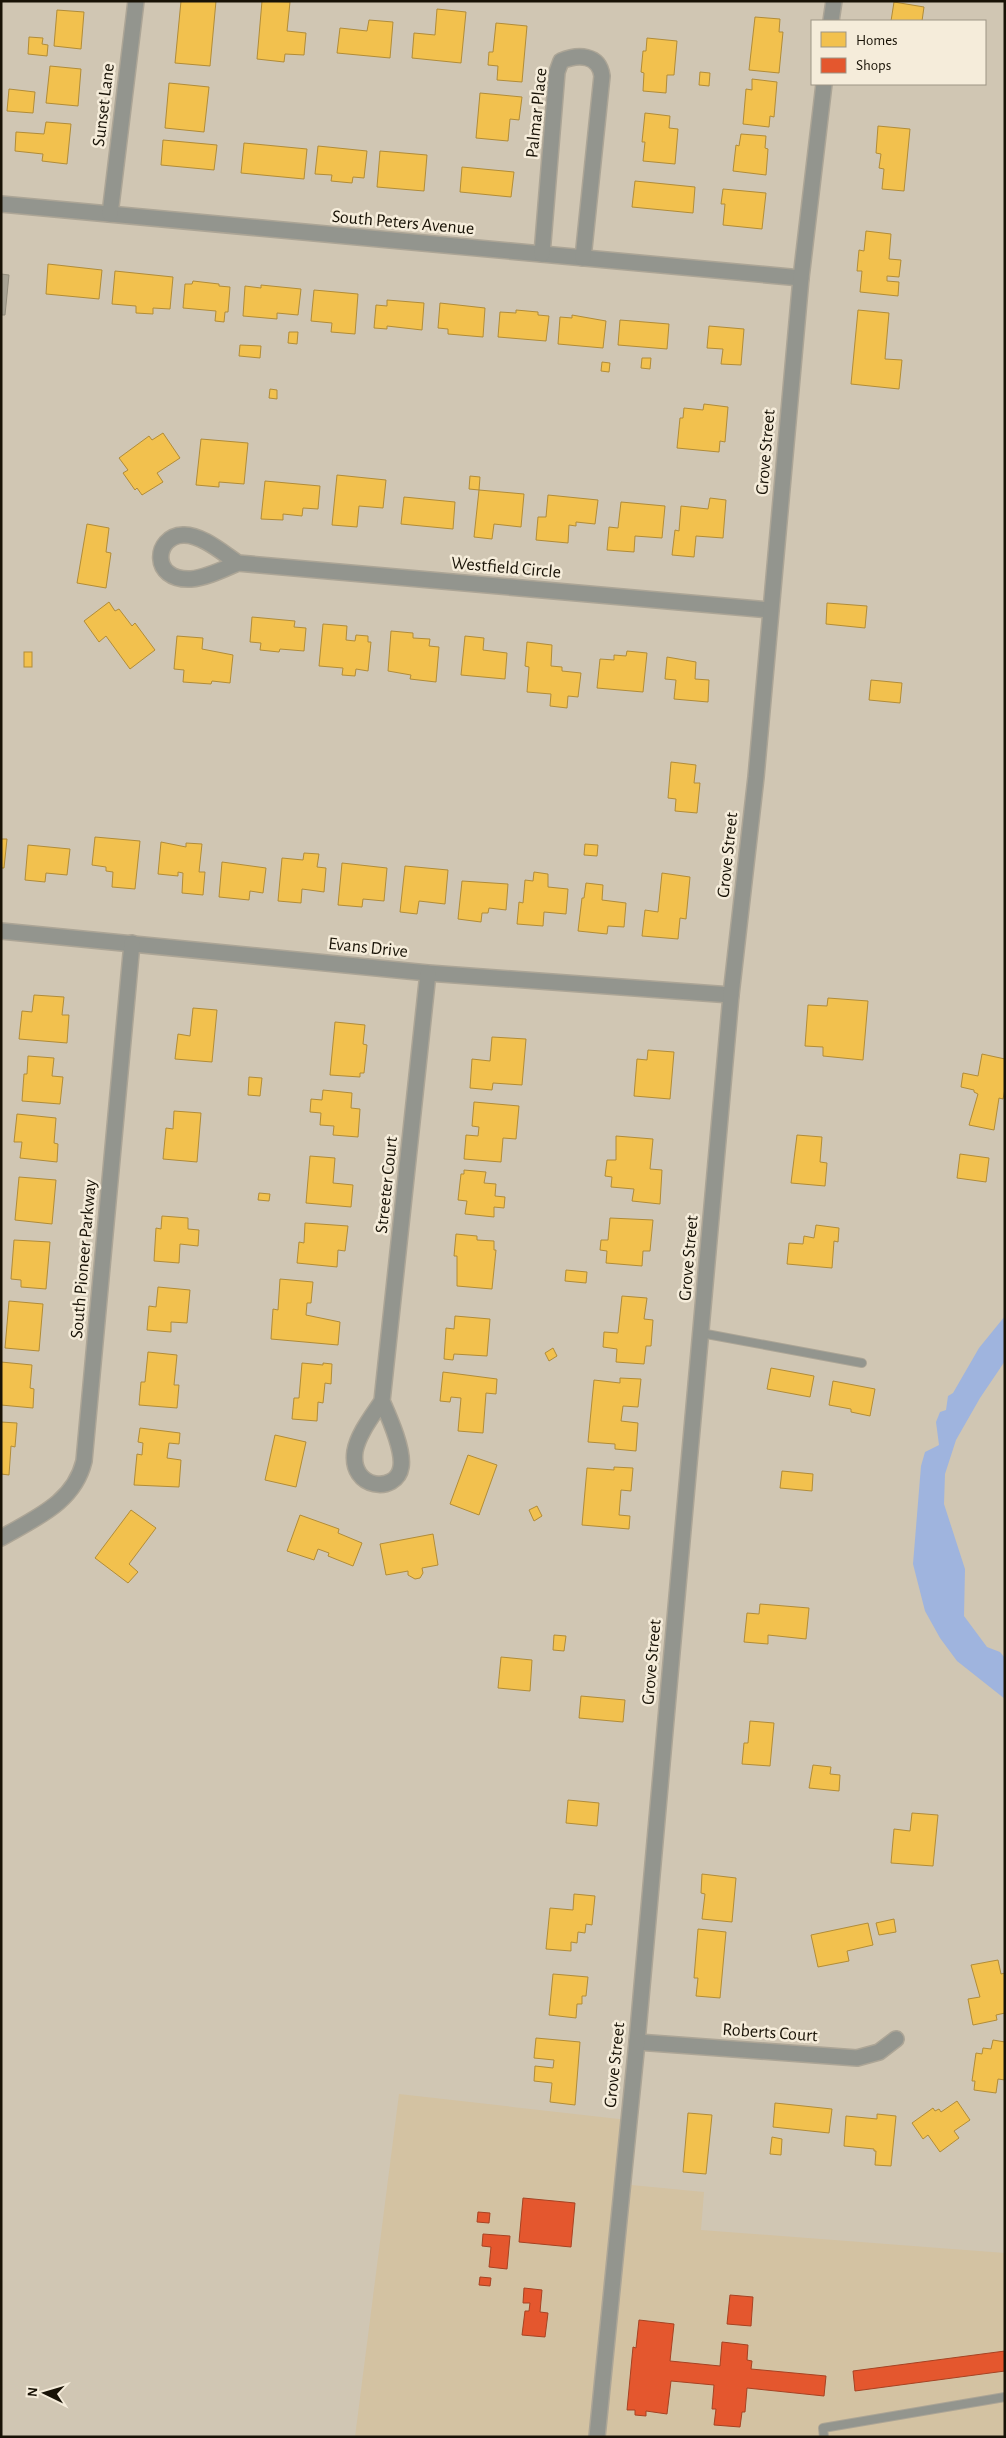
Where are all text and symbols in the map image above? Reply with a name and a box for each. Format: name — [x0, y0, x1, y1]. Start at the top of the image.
legend — [811, 20, 986, 85]
text: Homes — [856, 33, 898, 48]
text: Shops — [856, 58, 891, 73]
street label: Sunset Lane — [90, 62, 118, 148]
street label: Palmar Place — [523, 67, 551, 159]
street label: South Peters Avenue — [331, 208, 475, 238]
street label: Grove Street — [753, 408, 779, 496]
street label: Westfield Circle — [450, 554, 562, 582]
street label: Grove Street — [715, 811, 741, 899]
street label: Evans Drive — [327, 935, 409, 961]
street label: Streeter Court — [373, 1135, 401, 1234]
street label: South Pioneer Parkway — [68, 1178, 100, 1339]
street label: Grove Street — [676, 1214, 702, 1302]
street label: Grove Street — [639, 1618, 665, 1706]
street label: Grove Street — [602, 2021, 628, 2109]
street label: Roberts Court — [722, 2021, 818, 2045]
north arrow — [20, 2368, 70, 2418]
text: N — [26, 2386, 40, 2397]

